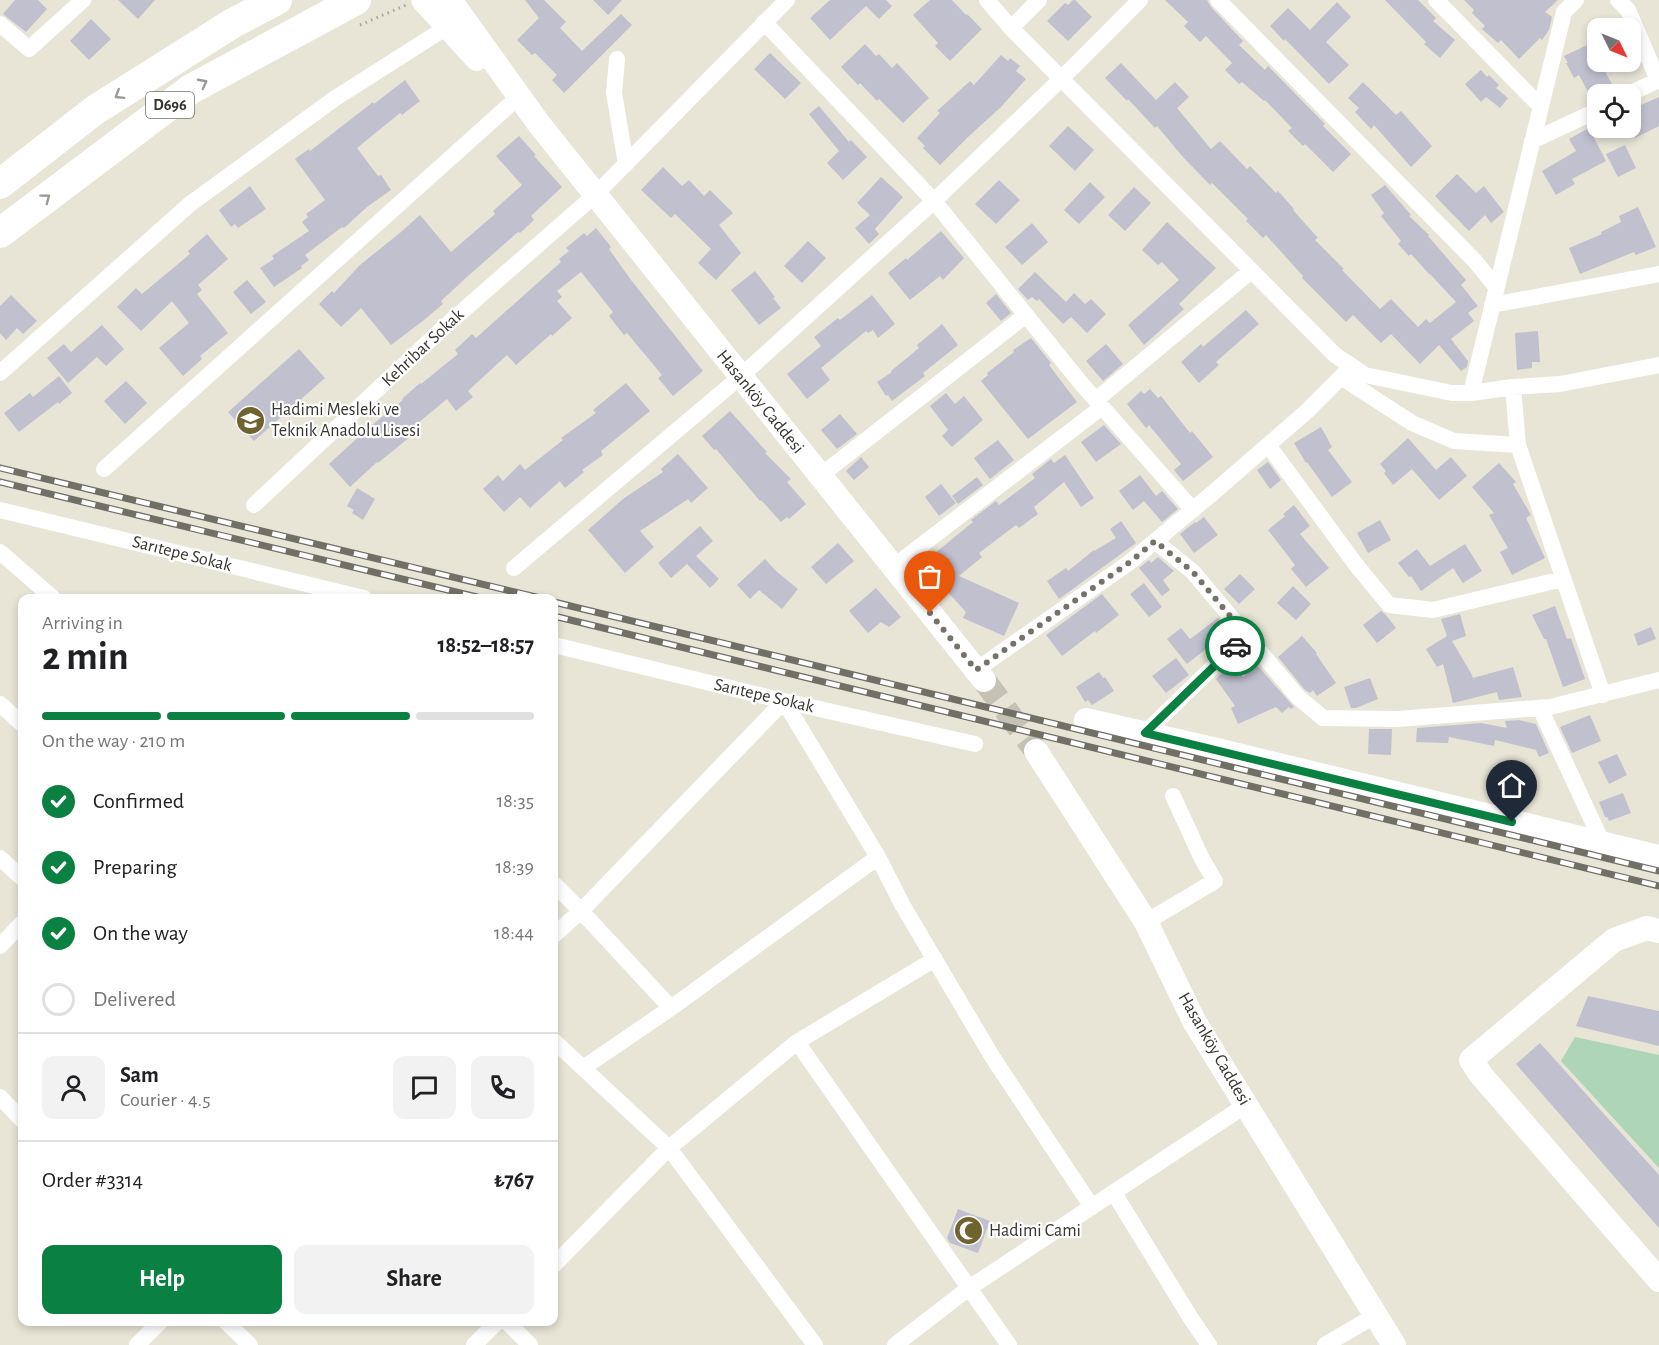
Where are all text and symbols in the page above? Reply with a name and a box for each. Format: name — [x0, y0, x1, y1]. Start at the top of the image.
north arrow — [1587, 18, 1641, 72]
map controls — [1587, 18, 1641, 138]
one-way arrow — [197, 79, 208, 90]
button: locate — [1587, 84, 1641, 138]
one-way arrow — [115, 87, 125, 99]
road number: D696 — [146, 92, 194, 118]
one-way arrow — [40, 194, 51, 205]
street label: Kehribar Sokak — [379, 305, 468, 390]
street label: Hasanköy Caddesi — [713, 347, 807, 457]
place label: Hadimi Mesleki ve Teknik Anadolu Lisesi — [271, 401, 420, 440]
school or university icon: Hadimi Mesleki ve Teknik Anadolu Lisesi — [234, 404, 266, 436]
street label: Sarıtepe Sokak — [130, 533, 234, 575]
pin — [904, 551, 955, 613]
icon: bag — [913, 560, 946, 593]
text: Arriving in — [42, 613, 123, 633]
courier — [1205, 616, 1265, 676]
icon: car — [1219, 630, 1252, 663]
text: 18:52–18:57 — [437, 634, 534, 656]
text: 2 min — [42, 638, 129, 677]
street label: Sarıtepe Sokak — [712, 676, 816, 716]
text: On the way · 210 m — [42, 731, 185, 751]
pin — [1486, 760, 1537, 822]
icon: home — [1495, 769, 1528, 802]
icon: check — [42, 785, 75, 818]
text: Confirmed — [93, 790, 184, 812]
text: 18:35 — [496, 791, 534, 811]
icon: check — [42, 851, 75, 884]
text: Preparing — [93, 856, 177, 878]
text: 18:39 — [495, 857, 534, 877]
icon: check — [42, 917, 75, 950]
text: On the way — [93, 922, 188, 944]
text: 18:44 — [494, 923, 534, 943]
text: Delivered — [93, 988, 176, 1010]
street label: Hasanköy Caddesi — [1174, 989, 1254, 1109]
button: person — [42, 1056, 105, 1119]
button: chat — [393, 1056, 456, 1119]
button: phone — [471, 1056, 534, 1119]
text: Sam — [120, 1064, 159, 1086]
text: Courier · 4.5 — [120, 1090, 211, 1110]
text: Order #3314 — [42, 1169, 143, 1191]
text: ₺767 — [494, 1169, 534, 1191]
mosque icon: Hadimi Cami — [952, 1215, 984, 1247]
place label: Hadimi Cami — [989, 1222, 1081, 1240]
button: Help — [42, 1245, 282, 1314]
button: Share — [294, 1245, 534, 1314]

